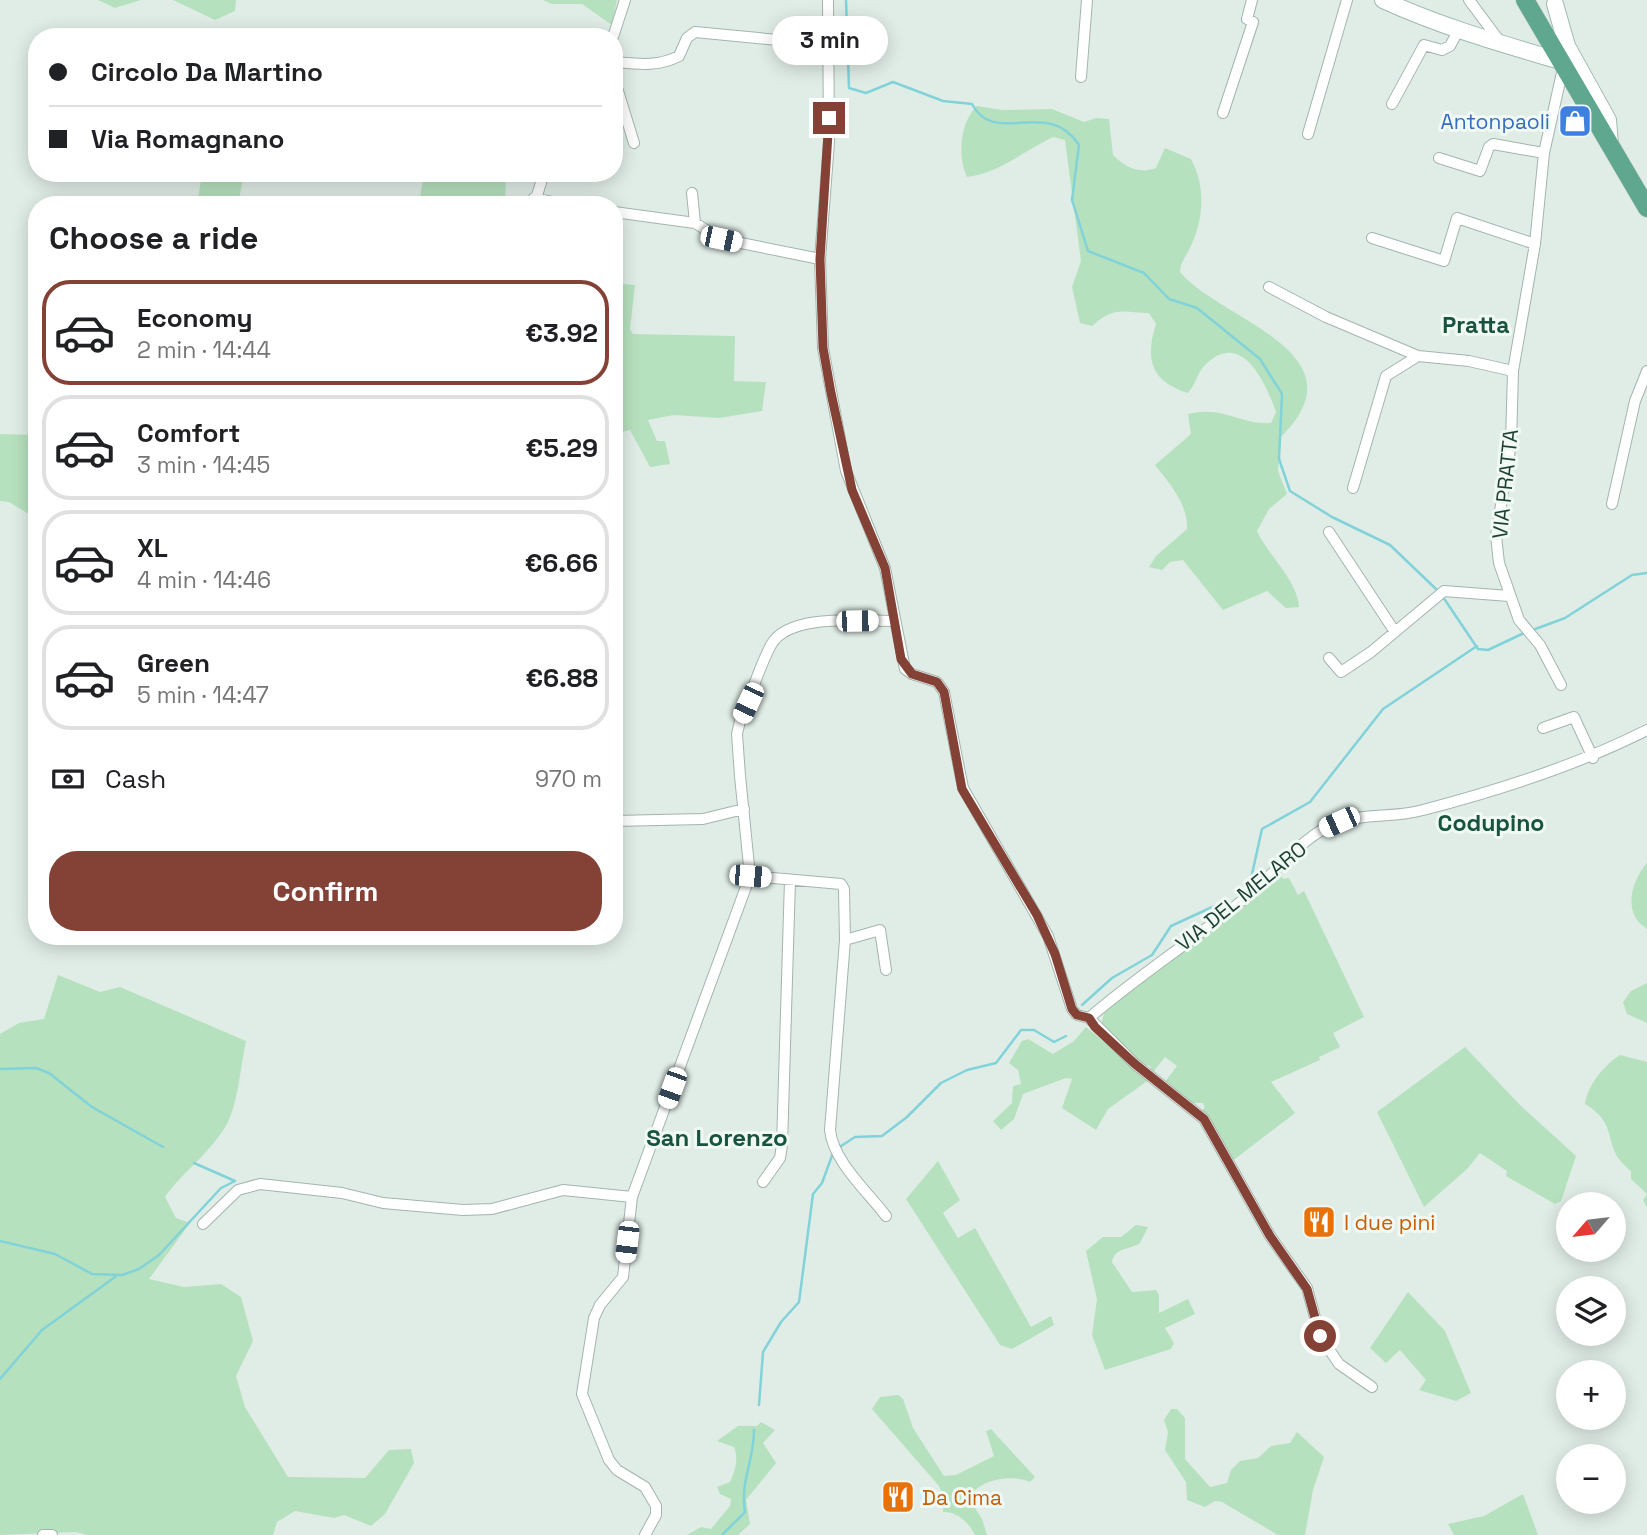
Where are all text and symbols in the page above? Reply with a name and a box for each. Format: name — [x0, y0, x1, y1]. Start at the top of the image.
callout: 3 min — [771, 17, 887, 66]
text: 3 min — [800, 25, 860, 55]
text: Circolo Da Martino — [91, 55, 323, 89]
route end — [813, 102, 845, 134]
shop icon: Antonpaoli — [1556, 102, 1594, 140]
place label: Antonpaoli — [1440, 108, 1550, 135]
text: Via Romagnano — [91, 122, 285, 156]
text: Choose a ride — [49, 218, 259, 258]
car — [699, 224, 744, 254]
icon: car — [53, 301, 116, 364]
text: Economy — [137, 301, 253, 335]
district label: Pratta — [1442, 310, 1510, 340]
text: €3.92 — [525, 316, 598, 350]
text: 2 min · 14:44 — [137, 335, 271, 365]
icon: car — [53, 416, 116, 479]
text: Comfort — [137, 416, 240, 450]
street label: VIA PRATTA — [1486, 428, 1524, 540]
text: €5.29 — [526, 431, 598, 465]
text: 3 min · 14:45 — [137, 450, 270, 480]
icon: car — [53, 531, 116, 594]
text: XL — [137, 531, 168, 565]
text: €6.66 — [525, 546, 598, 580]
text: 4 min · 14:46 — [137, 565, 271, 595]
car — [836, 610, 879, 632]
icon: car — [53, 646, 116, 709]
text: Green — [137, 646, 210, 680]
text: €6.88 — [525, 661, 598, 695]
text: 5 min · 14:47 — [137, 680, 269, 710]
car — [730, 680, 767, 726]
icon: cash — [49, 760, 87, 798]
text: Cash — [105, 762, 166, 796]
text: 970 m — [535, 764, 602, 794]
car — [1316, 804, 1363, 840]
district label: Codupino — [1438, 808, 1544, 838]
street label: VIA DEL MELARO — [1170, 835, 1312, 957]
button: Confirm — [49, 851, 602, 931]
car — [729, 864, 772, 888]
car — [655, 1065, 690, 1111]
district label: San Lorenzo — [646, 1122, 788, 1153]
north arrow — [1556, 1192, 1626, 1262]
map controls — [1556, 1192, 1626, 1514]
restaurant icon: I due pini — [1300, 1203, 1338, 1241]
place label: I due pini — [1344, 1209, 1435, 1236]
car — [615, 1220, 640, 1264]
button: layers — [1556, 1276, 1626, 1346]
route start — [1304, 1320, 1336, 1352]
button: + — [1556, 1360, 1626, 1430]
button: − — [1556, 1444, 1626, 1514]
restaurant icon: Da Cima — [879, 1478, 917, 1516]
place label: Da Cima — [922, 1484, 1002, 1511]

